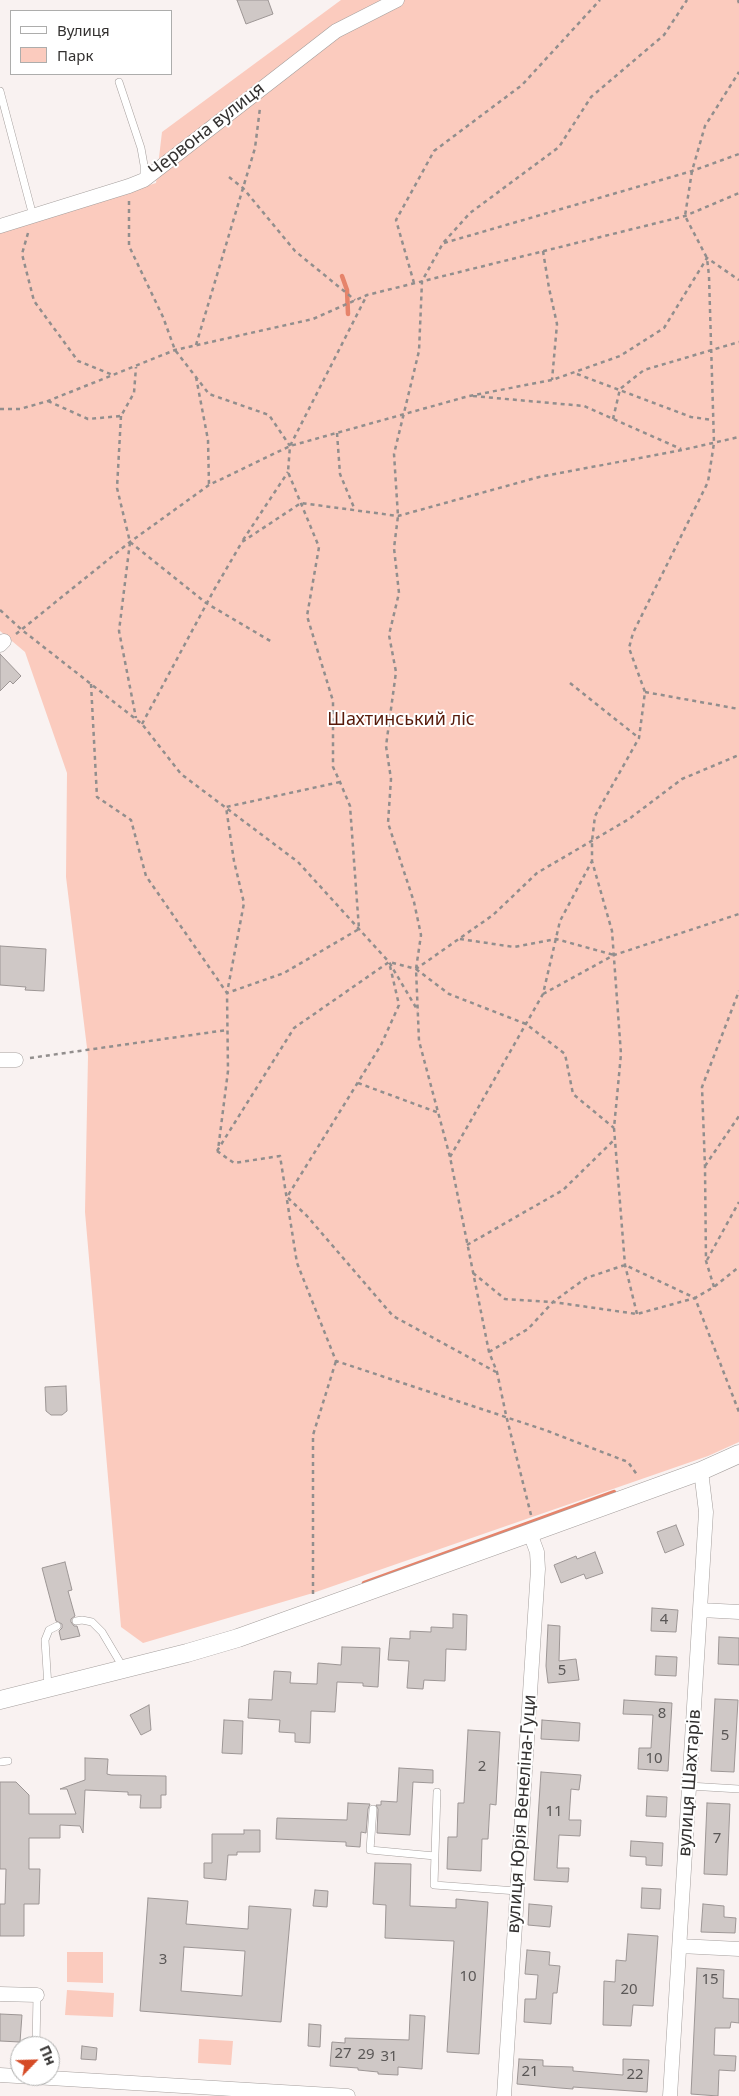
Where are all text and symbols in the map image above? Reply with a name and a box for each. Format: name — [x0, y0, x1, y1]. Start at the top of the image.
legend — [10, 10, 172, 75]
text: Вулиця — [57, 20, 110, 40]
text: Парк — [57, 45, 93, 65]
street label: Червона вулиця — [145, 78, 269, 182]
park label: Шахтинський ліс — [327, 709, 475, 731]
house number: 4 — [660, 1611, 668, 1629]
house number: 5 — [558, 1662, 566, 1680]
street label: вулиця Юрія Венеліна-Гуци — [503, 1694, 541, 1934]
house number: 8 — [658, 1705, 666, 1723]
street label: вулиця Шахтарів — [674, 1709, 706, 1857]
house number: 5 — [721, 1727, 729, 1745]
house number: 10 — [645, 1750, 663, 1768]
house number: 2 — [478, 1758, 486, 1776]
house number: 11 — [545, 1803, 563, 1821]
house number: 7 — [713, 1830, 721, 1848]
house number: 3 — [159, 1951, 167, 1969]
house number: 10 — [459, 1968, 477, 1986]
house number: 15 — [701, 1971, 719, 1989]
house number: 20 — [620, 1981, 638, 1999]
north arrow — [10, 2036, 60, 2086]
text: Пн — [36, 2042, 61, 2068]
house number: 27 — [334, 2045, 352, 2063]
house number: 29 — [357, 2046, 375, 2064]
house number: 31 — [380, 2048, 398, 2066]
house number: 21 — [521, 2063, 539, 2081]
house number: 22 — [626, 2066, 644, 2084]

